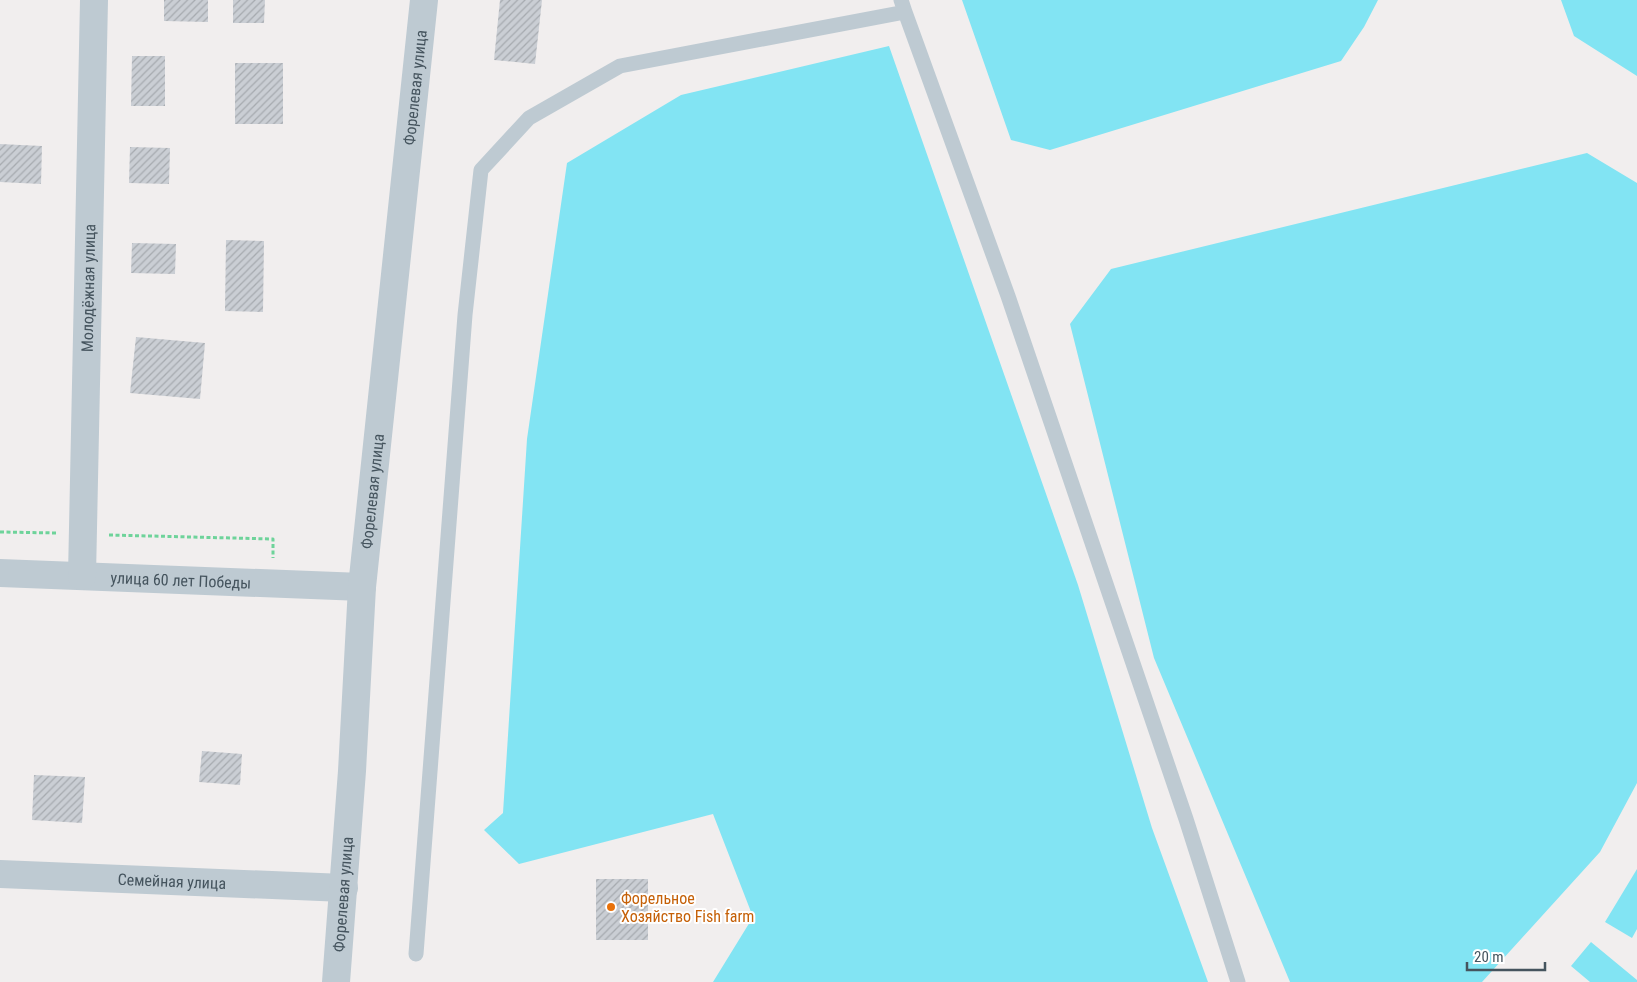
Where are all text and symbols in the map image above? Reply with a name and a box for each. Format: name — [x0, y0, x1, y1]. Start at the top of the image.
street label: Форелевая улица — [400, 29, 431, 146]
street label: Молодёжная улица — [78, 224, 99, 352]
street label: Форелевая улица — [357, 433, 388, 550]
street label: улица 60 лет Победы — [110, 568, 251, 593]
street label: Форелевая улица — [329, 836, 357, 953]
street label: Семейная улица — [117, 870, 226, 893]
place label: Форельное Хозяйство Fish farm — [621, 889, 754, 926]
marker: Форельное Хозяйство Fish farm — [605, 901, 617, 913]
scale bar — [1467, 940, 1544, 972]
text: 20 m — [1474, 948, 1504, 966]

